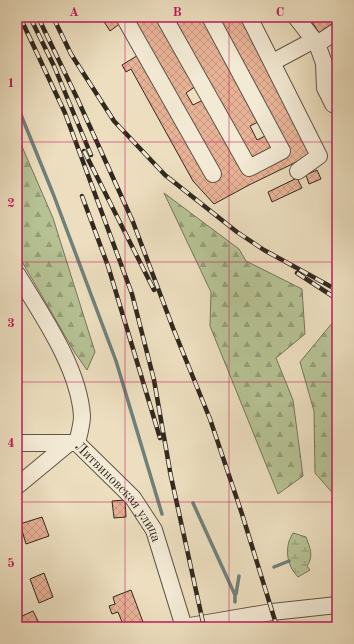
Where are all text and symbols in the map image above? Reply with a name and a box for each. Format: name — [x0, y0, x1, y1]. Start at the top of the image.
text: A — [69, 6, 79, 19]
text: B — [172, 6, 182, 19]
text: C — [276, 6, 284, 19]
text: 1 — [7, 77, 15, 90]
text: 2 — [7, 197, 15, 210]
text: 3 — [7, 317, 15, 330]
text: 4 — [7, 437, 15, 450]
street label: Литвиновская улица — [72, 439, 163, 544]
text: 5 — [7, 557, 15, 570]

